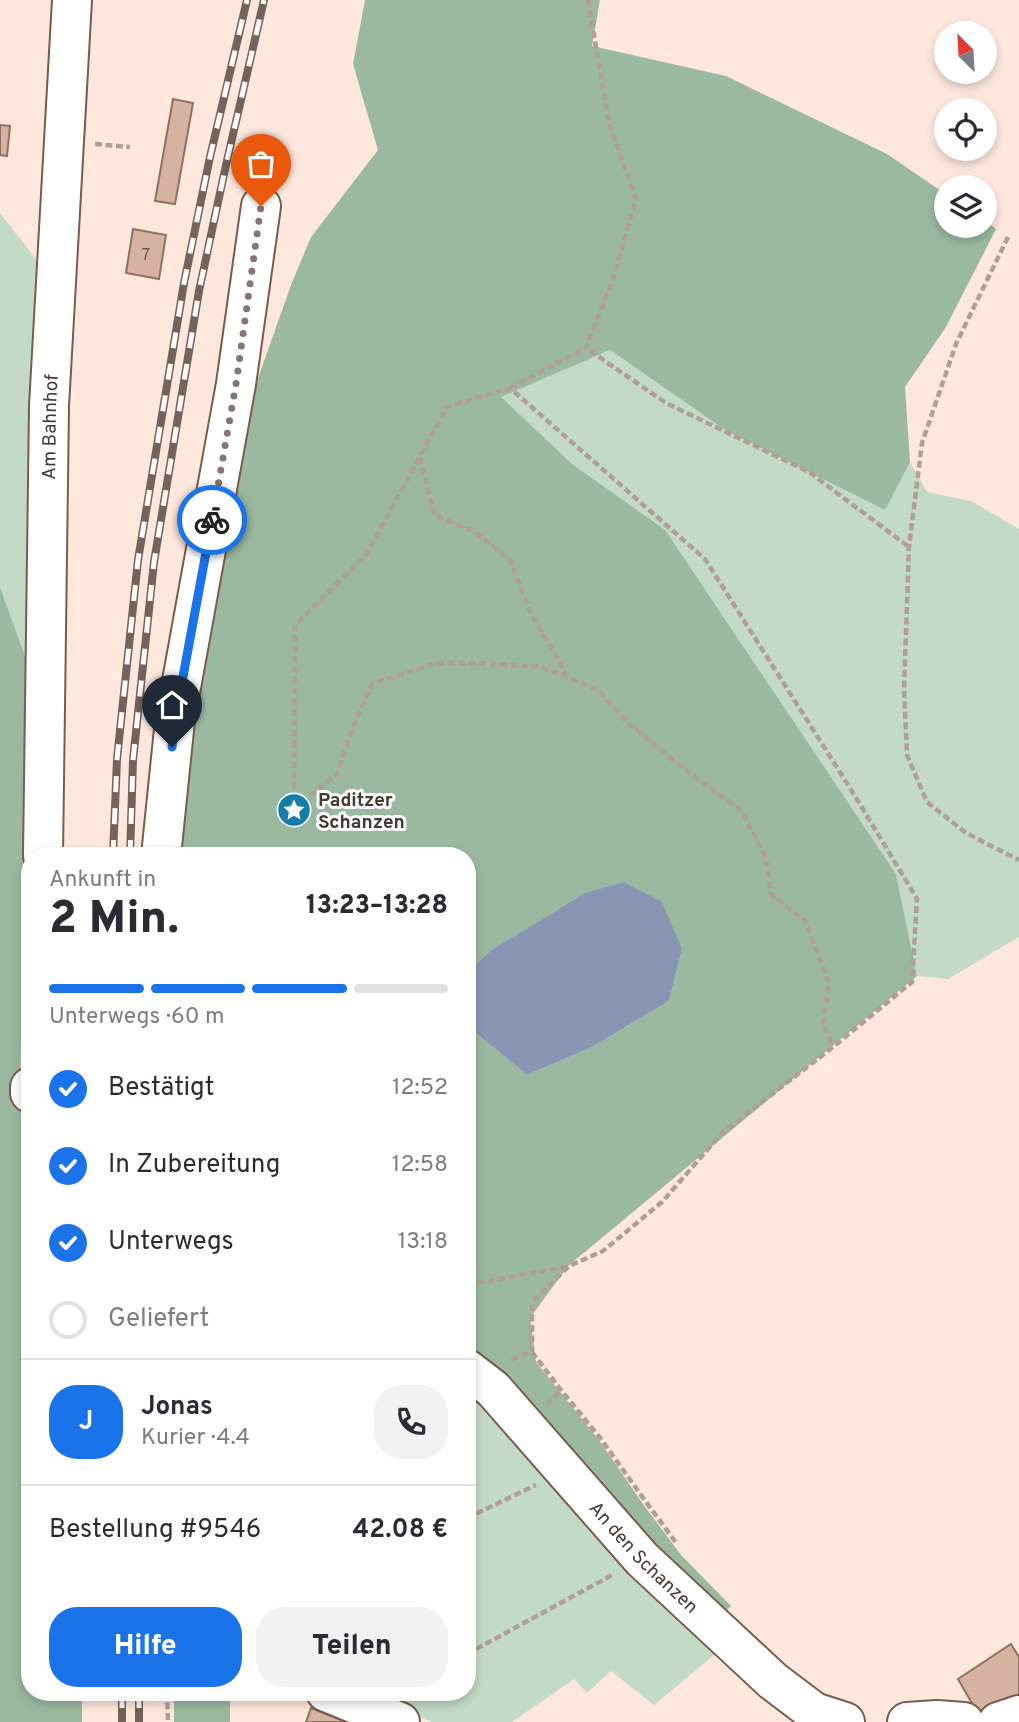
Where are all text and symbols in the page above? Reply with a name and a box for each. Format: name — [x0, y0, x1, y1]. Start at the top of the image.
north arrow — [934, 21, 998, 84]
map controls — [934, 21, 997, 238]
button: locate — [934, 98, 997, 161]
pin — [231, 134, 291, 206]
icon: bag — [242, 145, 280, 183]
button: layers — [934, 175, 997, 238]
house number: 7 — [142, 246, 150, 266]
street label: Am Bahnhof — [38, 373, 65, 480]
courier — [177, 485, 247, 555]
icon: bike — [193, 501, 231, 539]
pin — [142, 675, 202, 747]
icon: home — [153, 686, 191, 724]
place label: Paditzer Schanzen — [318, 789, 405, 835]
place icon: Paditzer Schanzen — [275, 791, 313, 829]
text: Ankunft in — [49, 866, 156, 895]
text: 13:23–13:28 — [306, 890, 448, 923]
text: 2 Min. — [49, 891, 179, 950]
text: Unterwegs · 60 m — [49, 1003, 224, 1032]
icon: check — [49, 1070, 87, 1108]
text: Bestätigt — [108, 1072, 215, 1105]
text: 12:52 — [392, 1074, 448, 1103]
icon: check — [49, 1147, 87, 1185]
text: In Zubereitung — [108, 1149, 280, 1182]
text: 12:58 — [392, 1151, 448, 1180]
icon: check — [49, 1224, 87, 1262]
text: Unterwegs — [108, 1226, 234, 1259]
text: 13:18 — [398, 1228, 448, 1257]
text: Geliefert — [108, 1303, 209, 1336]
button: phone — [374, 1385, 448, 1459]
text: Jonas — [141, 1391, 213, 1424]
text: J — [79, 1406, 93, 1439]
text: Kurier · 4.4 — [141, 1424, 250, 1453]
street label: An den Schanzen — [583, 1497, 703, 1620]
text: Bestellung #9546 — [49, 1514, 261, 1547]
text: 42.08 € — [353, 1514, 448, 1547]
button: Hilfe — [49, 1607, 242, 1687]
button: Teilen — [256, 1607, 448, 1687]

